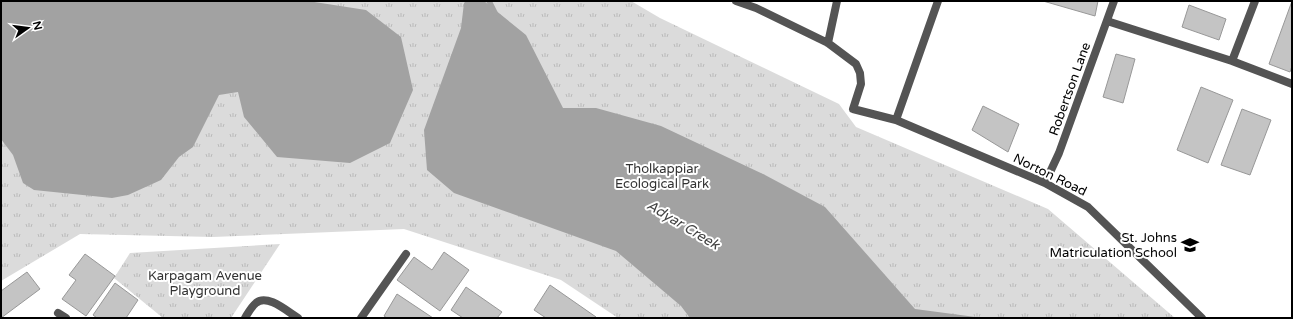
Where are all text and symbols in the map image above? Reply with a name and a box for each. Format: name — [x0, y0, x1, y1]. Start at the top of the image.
north arrow — [8, 8, 48, 48]
text: N — [30, 20, 45, 32]
street label: Robertson Lane — [1046, 40, 1094, 138]
street label: Norton Road — [1011, 150, 1089, 200]
park label: Tholkappiar Ecological Park — [615, 161, 709, 192]
water label: Adyar Creek — [644, 197, 724, 254]
place label: St. Johns Matriculation School — [1050, 230, 1177, 261]
school or university icon: St. Johns Matriculation School — [1180, 235, 1200, 255]
park label: Karpagam Avenue Playground — [148, 268, 262, 299]

